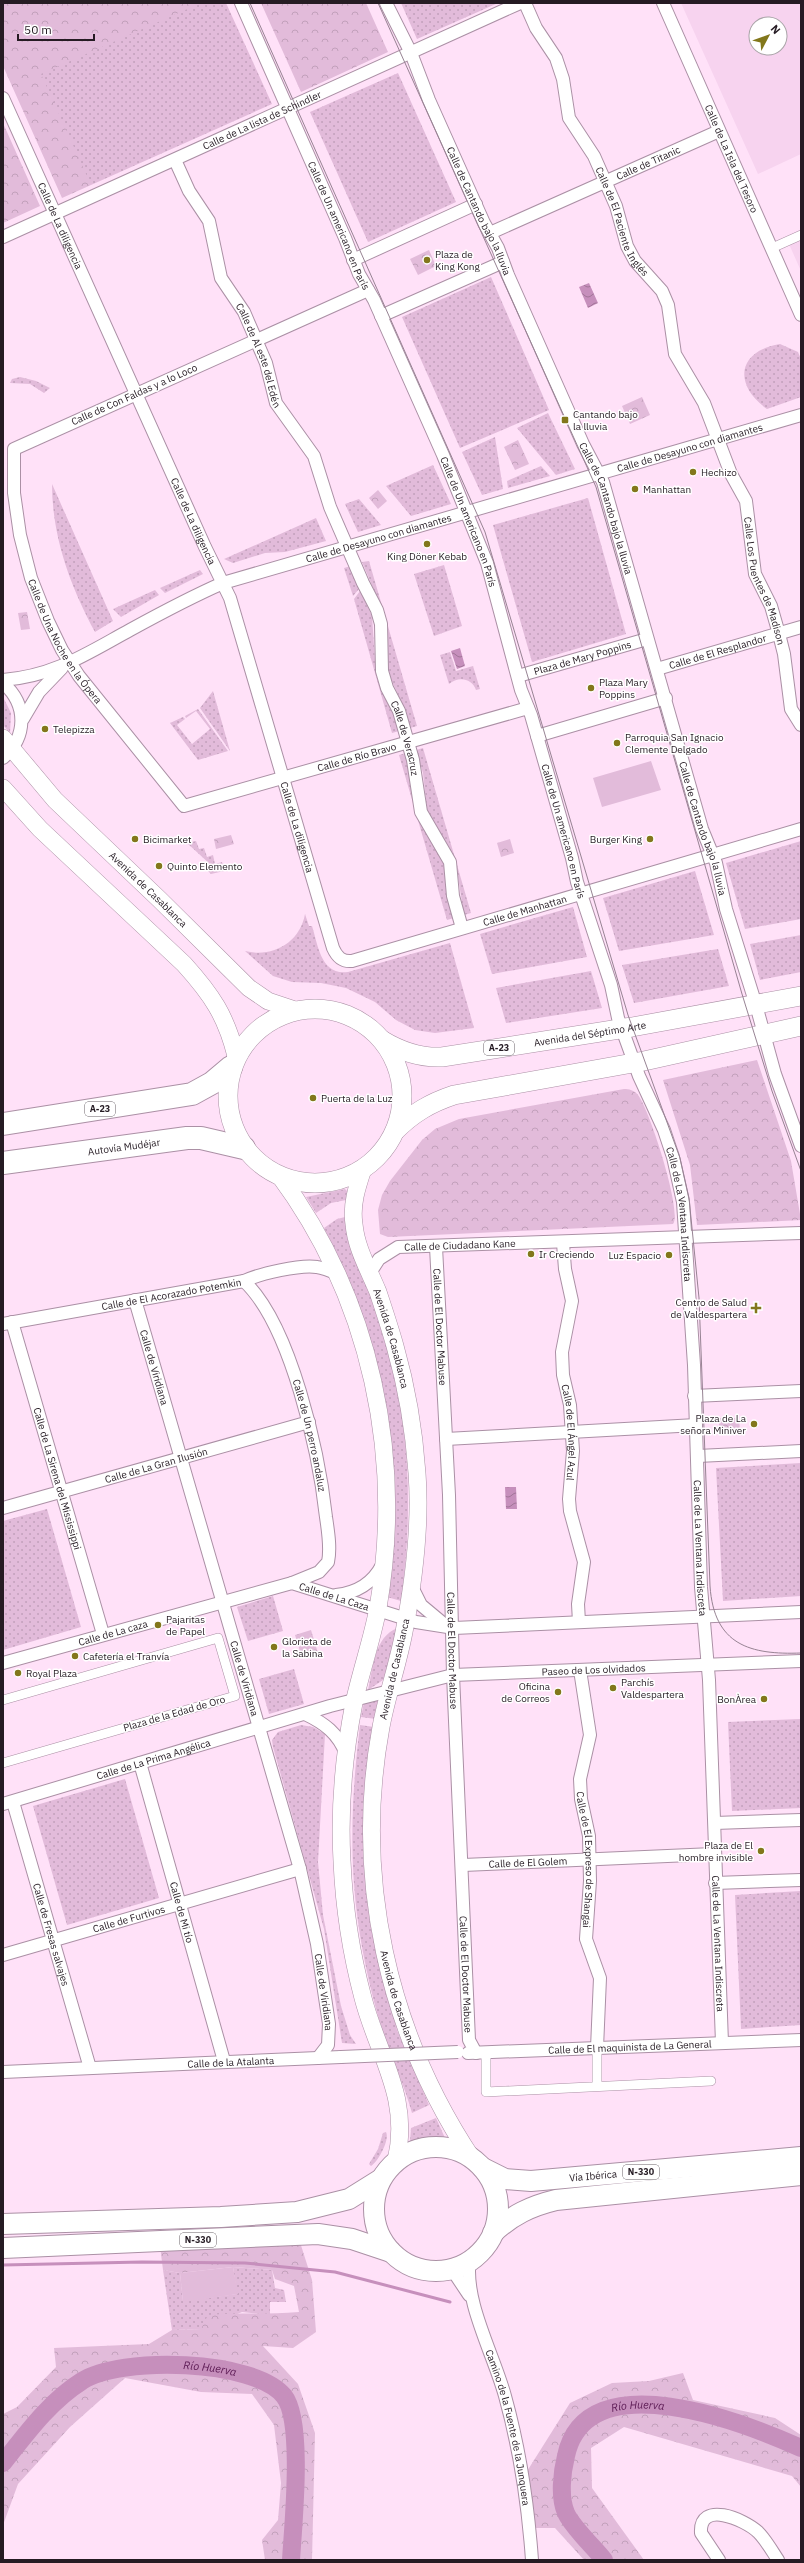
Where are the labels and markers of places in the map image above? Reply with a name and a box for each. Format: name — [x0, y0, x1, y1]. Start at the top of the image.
place label: Plaza de King Kong — [435, 248, 481, 273]
marker: Plaza de King Kong — [422, 255, 432, 265]
place label: Cantando bajo la lluvia — [573, 408, 638, 433]
marker: Cantando bajo la lluvia — [560, 415, 570, 425]
place label: Hechizo — [701, 466, 737, 479]
marker: Hechizo — [688, 467, 698, 477]
place label: Manhattan — [643, 483, 691, 496]
marker: Manhattan — [630, 484, 640, 494]
marker: King Döner Kebab — [422, 539, 432, 549]
place label: King Döner Kebab — [387, 550, 467, 563]
place label: Plaza Mary Poppins — [599, 676, 648, 701]
marker: Plaza Mary Poppins — [586, 683, 596, 693]
place label: Telepizza — [53, 723, 95, 736]
marker: Telepizza — [40, 724, 50, 734]
place label: Parroquia San Ignacio Clemente Delgado — [625, 731, 724, 756]
marker: Parroquia San Ignacio Clemente Delgado — [612, 738, 622, 748]
place label: Bicimarket — [143, 833, 192, 846]
place label: Burger King — [590, 833, 643, 846]
marker: Bicimarket — [130, 834, 140, 844]
marker: Burger King — [645, 834, 655, 844]
place label: Quinto Elemento — [167, 860, 243, 873]
marker: Quinto Elemento — [154, 861, 164, 871]
place label: Puerta de la Luz — [321, 1092, 393, 1105]
marker: Puerta de la Luz — [308, 1093, 318, 1103]
place label: Ir Creciendo — [539, 1248, 595, 1261]
marker: Ir Creciendo — [526, 1249, 536, 1259]
place label: Luz Espacio — [608, 1249, 661, 1262]
marker: Luz Espacio — [664, 1250, 674, 1260]
place label: Centro de Salud de Valdespartera — [671, 1296, 748, 1321]
marker: Centro de Salud de Valdespartera — [750, 1302, 762, 1314]
place label: Plaza de La señora Miniver — [680, 1412, 747, 1437]
marker: Plaza de La señora Miniver — [749, 1419, 759, 1429]
place label: Pajaritas de Papel — [166, 1613, 205, 1638]
marker: Pajaritas de Papel — [153, 1620, 163, 1630]
place label: Glorieta de la Sabina — [282, 1635, 332, 1660]
marker: Glorieta de la Sabina — [269, 1642, 279, 1652]
place label: Cafetería el Tranvía — [83, 1650, 170, 1663]
marker: Cafetería el Tranvía — [70, 1651, 80, 1661]
place label: Royal Plaza — [26, 1667, 78, 1680]
marker: Royal Plaza — [13, 1668, 23, 1678]
place label: Parchís Valdespartera — [621, 1676, 684, 1701]
place label: Oficina de Correos — [501, 1680, 551, 1705]
marker: Parchís Valdespartera — [608, 1683, 618, 1693]
marker: Oficina de Correos — [553, 1687, 563, 1697]
place label: BonÀrea — [717, 1693, 757, 1706]
marker: BonÀrea — [759, 1694, 769, 1704]
place label: Plaza de El hombre invisible — [679, 1839, 754, 1864]
marker: Plaza de El hombre invisible — [756, 1846, 766, 1856]

